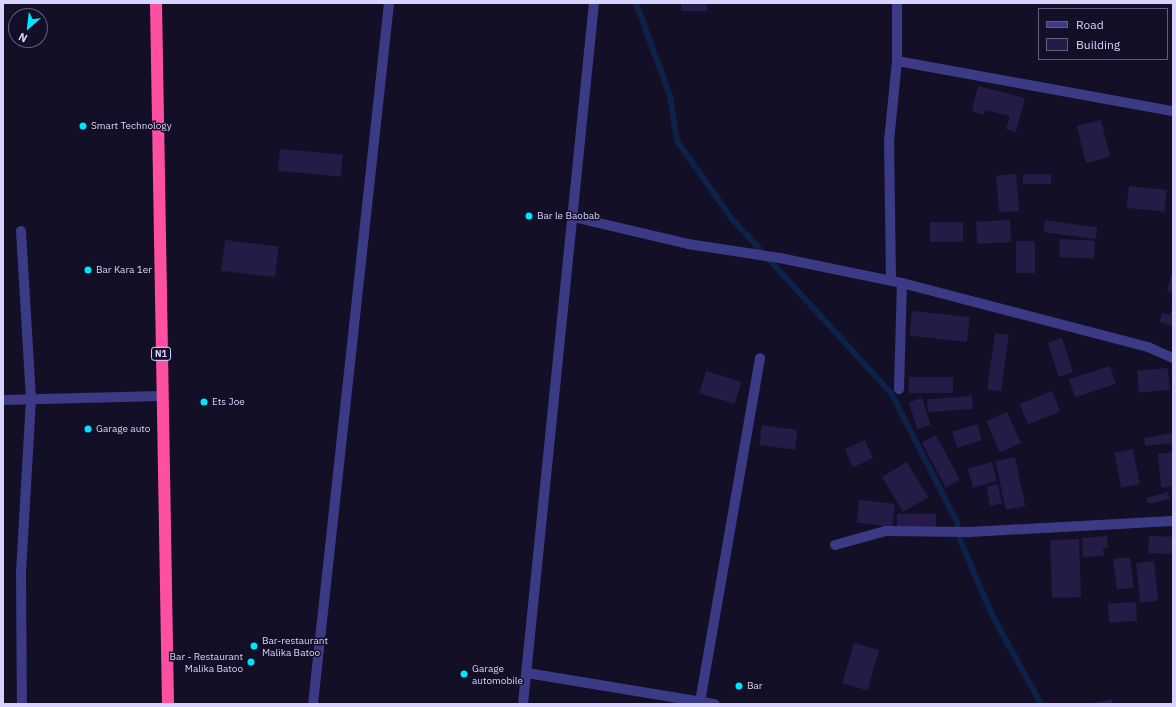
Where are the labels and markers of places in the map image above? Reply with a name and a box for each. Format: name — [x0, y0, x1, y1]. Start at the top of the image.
place label: Smart Technology — [91, 120, 172, 132]
marker: Smart Technology — [78, 121, 88, 131]
place label: Bar le Baobab — [537, 210, 600, 222]
marker: Bar le Baobab — [524, 211, 534, 221]
place label: Bar Kara 1er — [96, 264, 152, 276]
marker: Bar Kara 1er — [83, 265, 93, 275]
place label: Ets Joe — [212, 396, 245, 408]
marker: Ets Joe — [199, 397, 209, 407]
place label: Garage auto — [96, 423, 150, 435]
marker: Garage auto — [83, 424, 93, 434]
place label: Bar-restaurant Malika Batoo — [262, 634, 328, 658]
marker: Bar-restaurant Malika Batoo — [249, 641, 259, 651]
place label: Bar - Restaurant Malika Batoo — [170, 650, 243, 674]
marker: Bar - Restaurant Malika Batoo — [246, 657, 256, 667]
place label: Garage automobile — [472, 662, 523, 686]
marker: Garage automobile — [459, 669, 469, 679]
place label: Bar — [747, 680, 763, 692]
marker: Bar — [734, 681, 744, 691]

